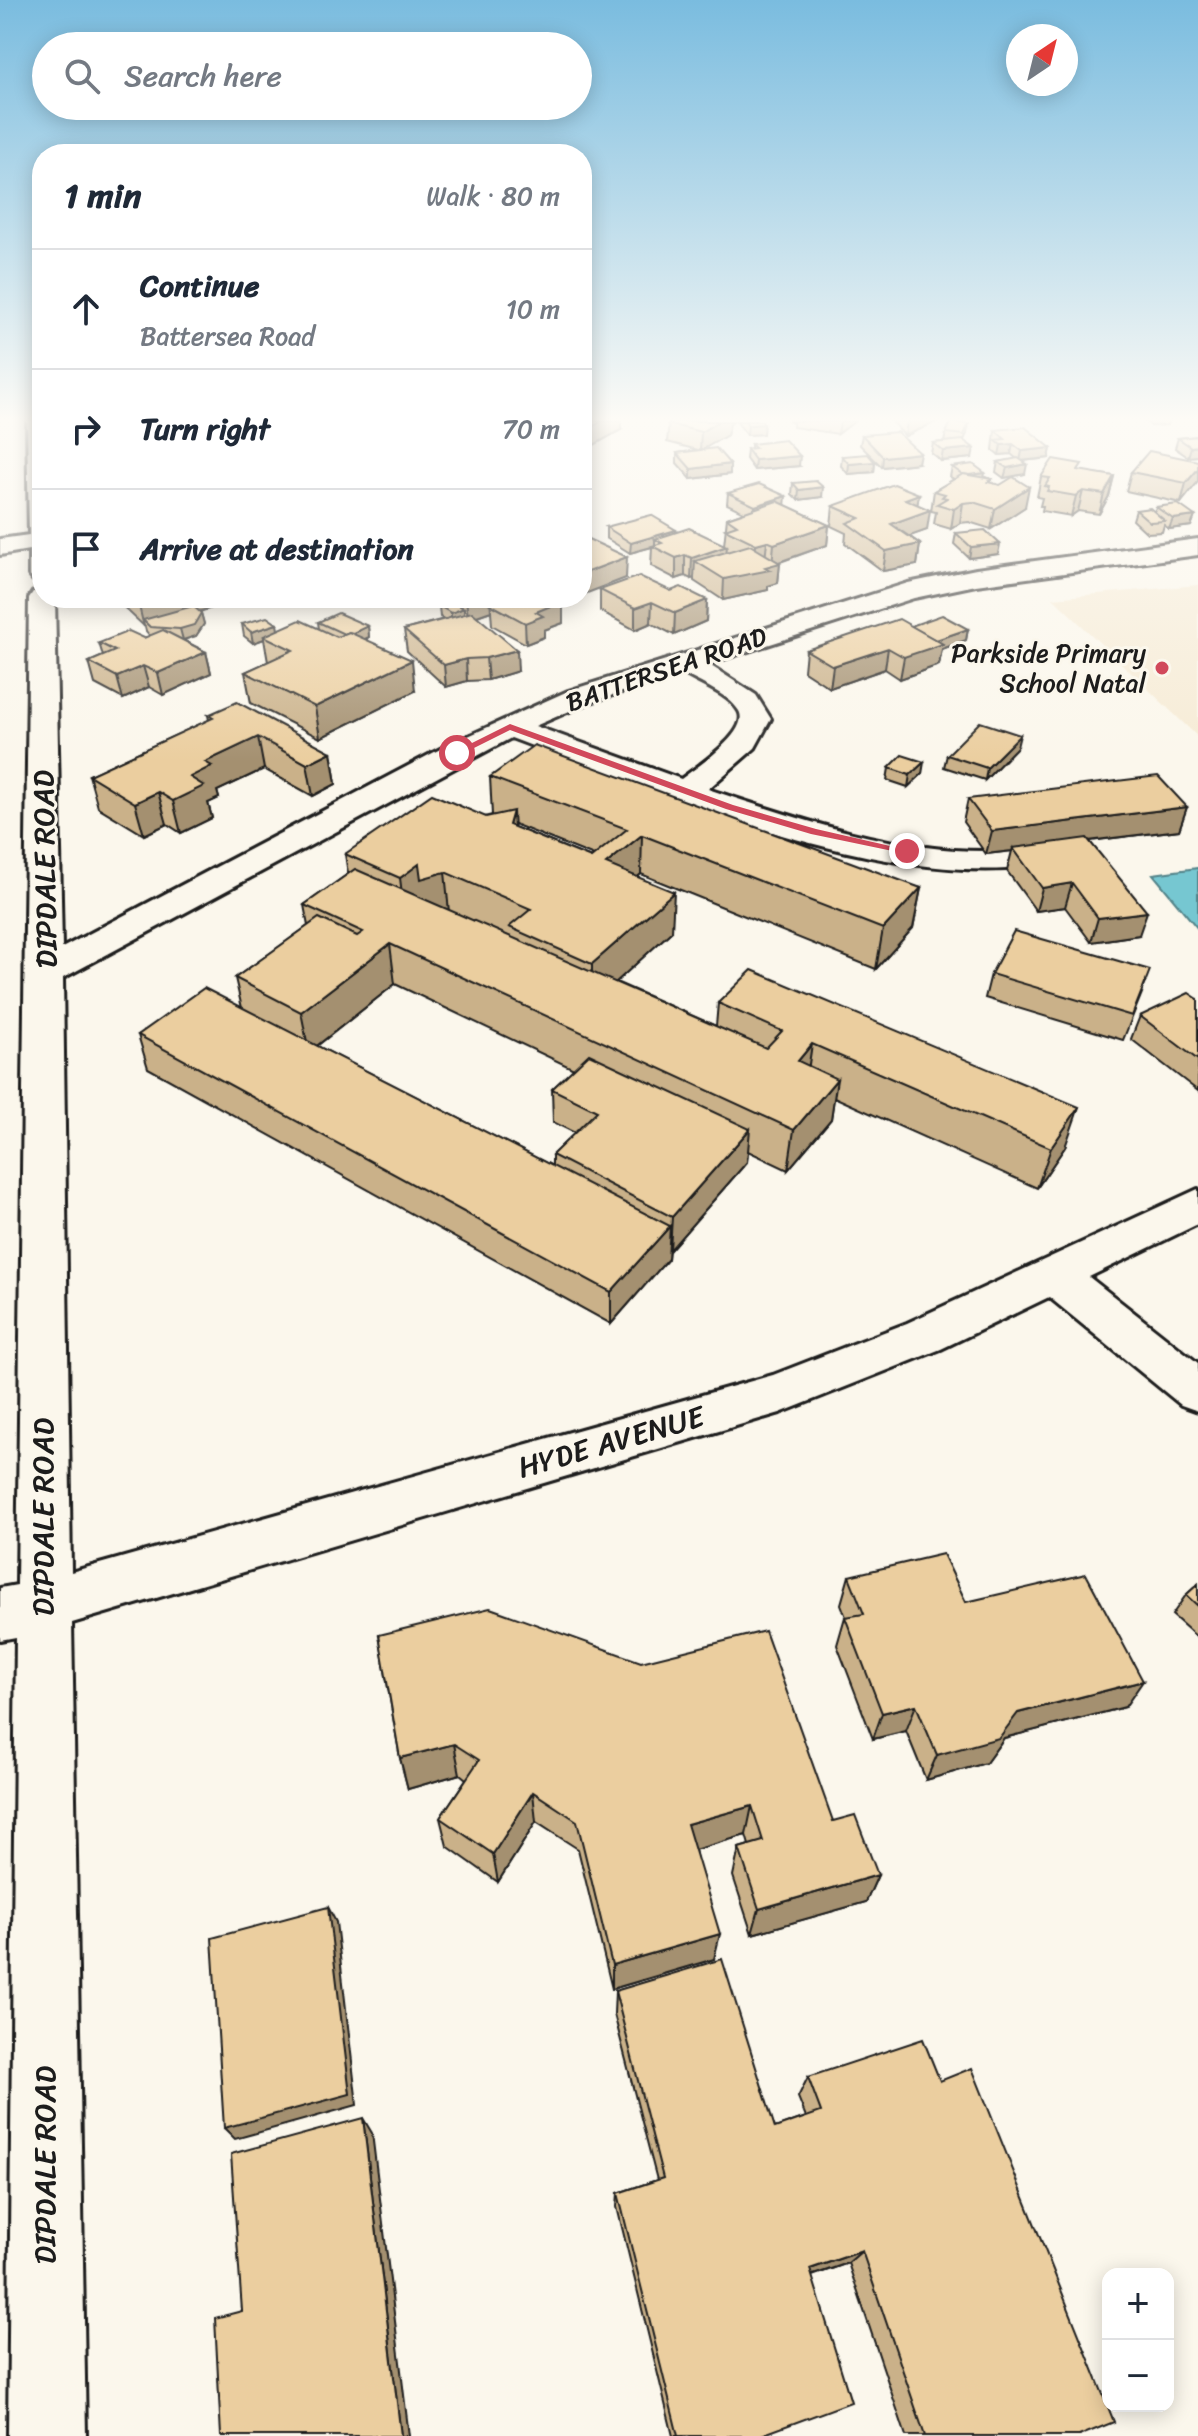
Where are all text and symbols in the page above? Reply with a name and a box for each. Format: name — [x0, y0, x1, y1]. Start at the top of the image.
north arrow — [1006, 24, 1078, 96]
search box — [32, 32, 592, 120]
text: Search here — [124, 49, 282, 103]
icon: search — [60, 54, 104, 98]
text: 1 min — [64, 166, 141, 226]
text: Walk · 80 m — [426, 173, 560, 219]
text: Continue — [140, 259, 259, 313]
text: 10 m — [506, 286, 560, 332]
icon: ahead — [64, 287, 108, 331]
text: Battersea Road — [140, 313, 315, 359]
text: Turn right — [140, 402, 270, 456]
text: 70 m — [502, 406, 560, 452]
icon: right — [64, 407, 108, 451]
text: Arrive at destination — [140, 522, 414, 576]
icon: arrive — [64, 527, 108, 571]
street label: BATTERSEA ROAD — [559, 613, 773, 725]
place label: Parkside Primary School Natal — [951, 630, 1147, 706]
marker: Parkside Primary School Natal — [1153, 659, 1171, 677]
route start — [439, 735, 475, 771]
street label: DIPDALE ROAD — [16, 769, 74, 969]
route end — [889, 833, 925, 869]
street label: HYDE AVENUE — [511, 1389, 713, 1494]
street label: DIPDALE ROAD — [16, 1418, 70, 1616]
street label: DIPDALE ROAD — [18, 2066, 72, 2264]
map controls — [1102, 2268, 1174, 2412]
button: + — [1102, 2268, 1174, 2340]
button: − — [1102, 2340, 1174, 2412]

